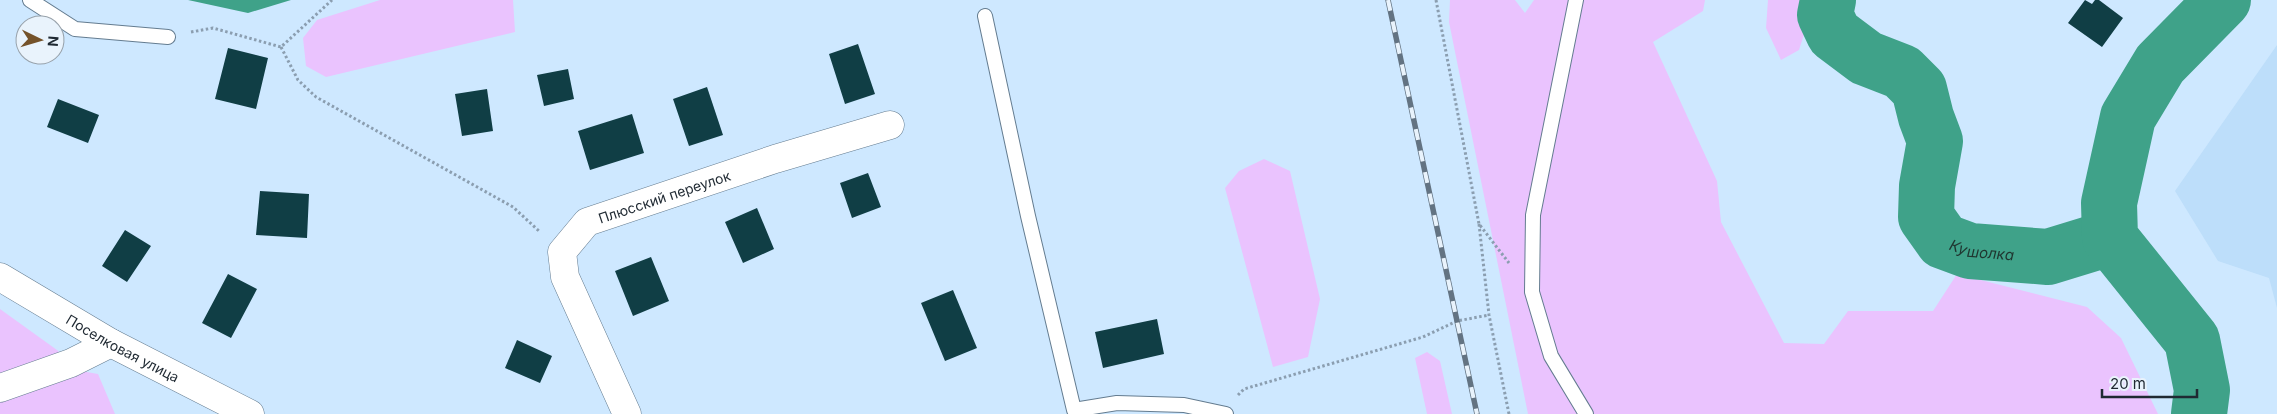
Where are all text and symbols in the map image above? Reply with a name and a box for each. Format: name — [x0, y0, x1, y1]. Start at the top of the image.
north arrow — [15, 15, 65, 65]
text: N — [45, 35, 62, 47]
street label: Плюсский переулок — [596, 166, 733, 226]
water label: Кушолка — [1947, 235, 2015, 264]
street label: Поселковая улица — [64, 310, 182, 385]
scale bar — [2102, 366, 2197, 398]
text: 20 m — [2110, 374, 2146, 393]

